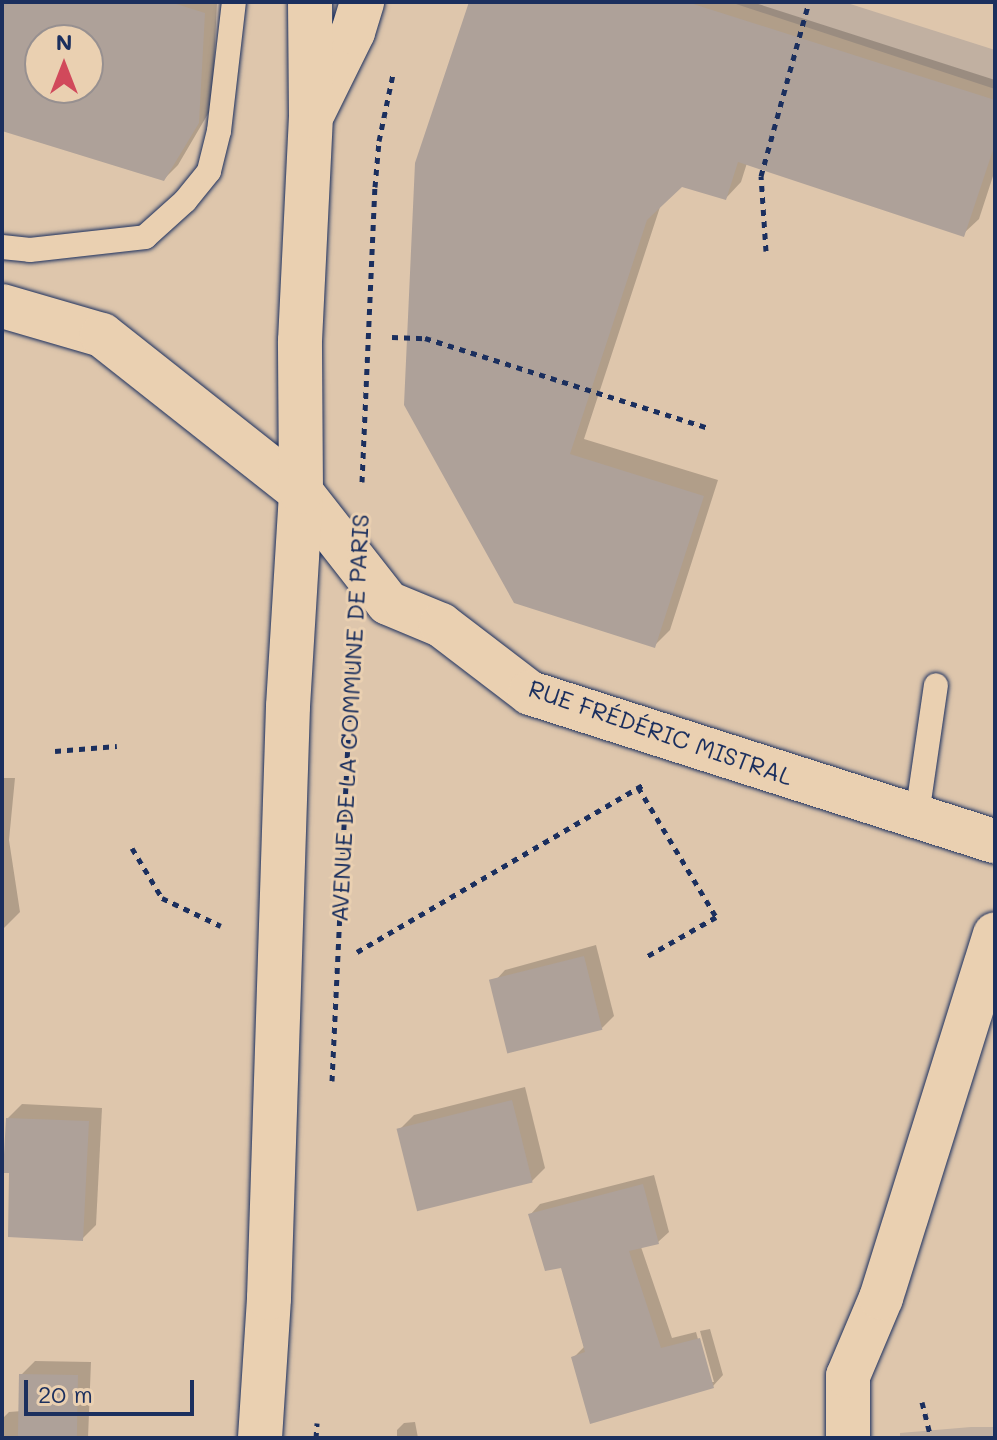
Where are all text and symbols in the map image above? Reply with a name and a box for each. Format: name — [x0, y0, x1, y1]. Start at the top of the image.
north arrow — [24, 24, 104, 104]
text: N — [56, 27, 72, 56]
street label: AVENUE DE LA COMMUNE DE PARIS — [324, 513, 374, 923]
street label: RUE FRÉDÉRIC MISTRAL — [525, 673, 797, 791]
scale bar — [28, 1364, 198, 1414]
text: 20 m — [38, 1378, 93, 1409]

